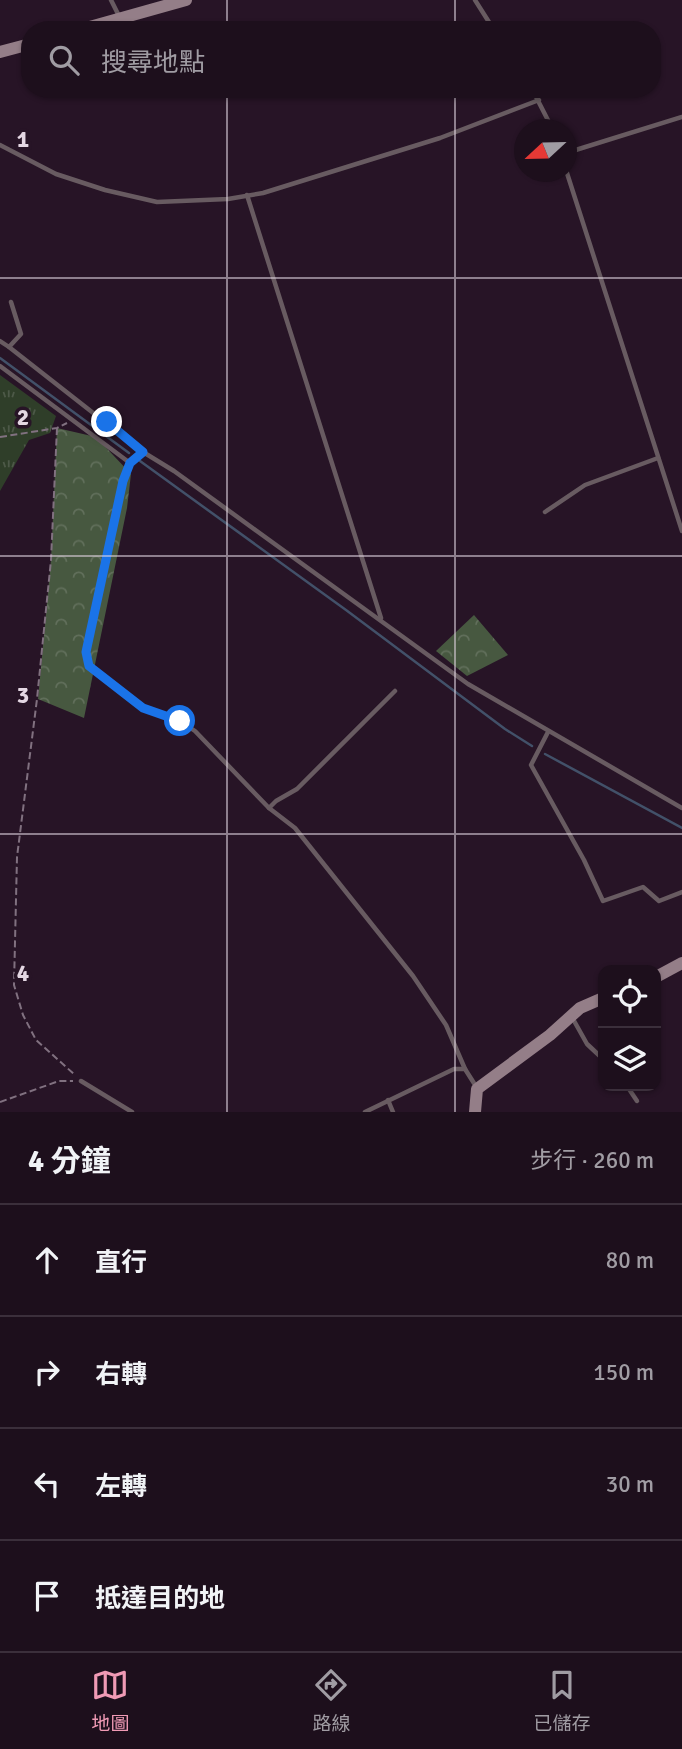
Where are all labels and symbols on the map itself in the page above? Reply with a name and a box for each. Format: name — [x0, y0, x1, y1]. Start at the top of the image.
north arrow — [514, 119, 577, 182]
text: 1 — [17, 125, 29, 154]
text: 2 — [17, 403, 29, 432]
route end — [91, 406, 122, 437]
text: 3 — [17, 681, 29, 710]
route start — [164, 705, 195, 736]
text: 4 — [17, 959, 29, 988]

